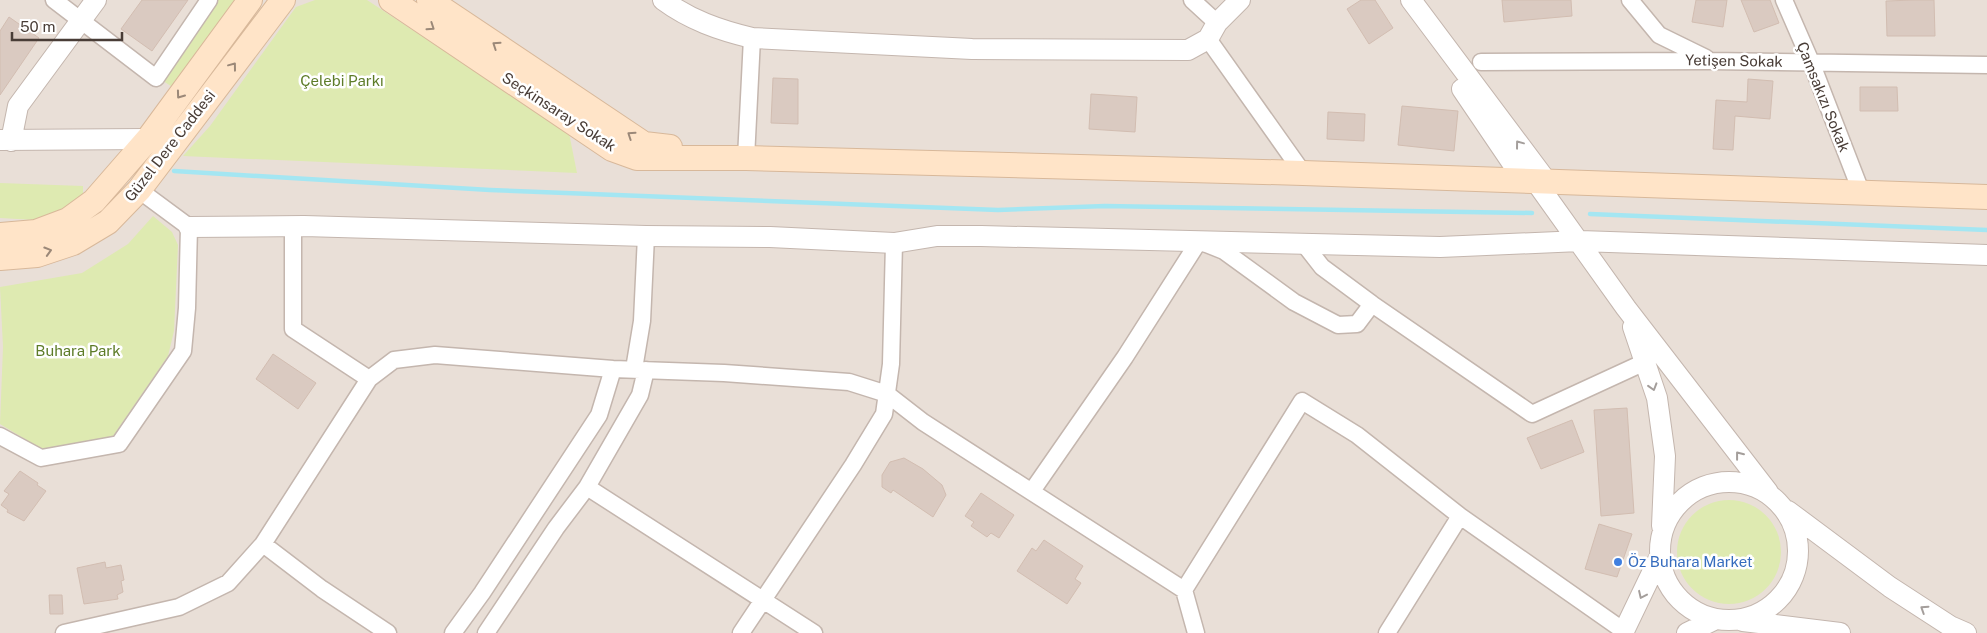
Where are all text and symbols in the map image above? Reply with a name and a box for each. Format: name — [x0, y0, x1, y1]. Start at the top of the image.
scale bar — [12, 10, 122, 42]
text: 50 m — [20, 18, 55, 35]
one-way arrow — [425, 21, 435, 30]
street label: Çamsakızı Sokak — [1794, 39, 1853, 154]
one-way arrow — [492, 42, 502, 51]
street label: Yetişen Sokak — [1685, 51, 1783, 70]
one-way arrow — [227, 62, 236, 72]
street label: Seçkinsaray Sokak — [499, 68, 619, 155]
park label: Çelebi Parkı — [300, 72, 384, 89]
street label: Güzel Dere Caddesi — [121, 87, 218, 205]
one-way arrow — [177, 90, 186, 99]
one-way arrow — [627, 132, 637, 141]
one-way arrow — [1516, 140, 1525, 150]
one-way arrow — [43, 247, 52, 257]
park label: Buhara Park — [35, 342, 121, 359]
one-way arrow — [1648, 383, 1658, 391]
one-way arrow — [1736, 451, 1745, 461]
place label: Öz Buhara Market — [1628, 552, 1753, 570]
marker: Öz Buhara Market — [1612, 556, 1624, 568]
one-way arrow — [1638, 590, 1648, 599]
one-way arrow — [1920, 606, 1929, 615]

